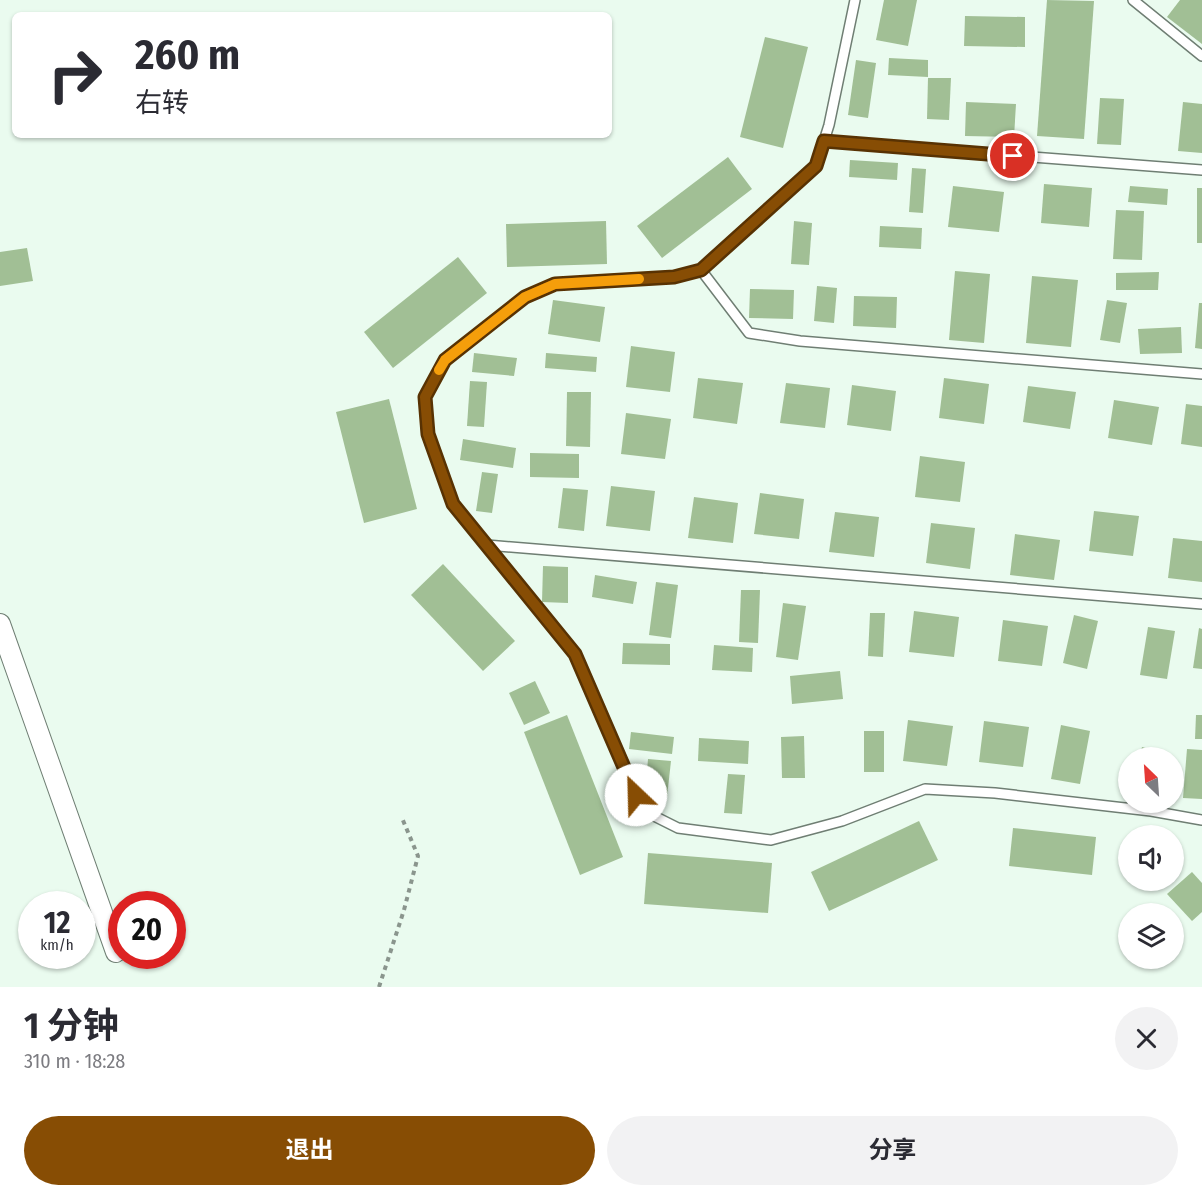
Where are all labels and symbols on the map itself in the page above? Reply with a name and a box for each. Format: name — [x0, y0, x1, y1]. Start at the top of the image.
pin — [987, 130, 1038, 181]
north arrow — [1118, 747, 1184, 813]
position arrow — [604, 763, 668, 827]
speed limit sign: 20 — [108, 891, 186, 969]

